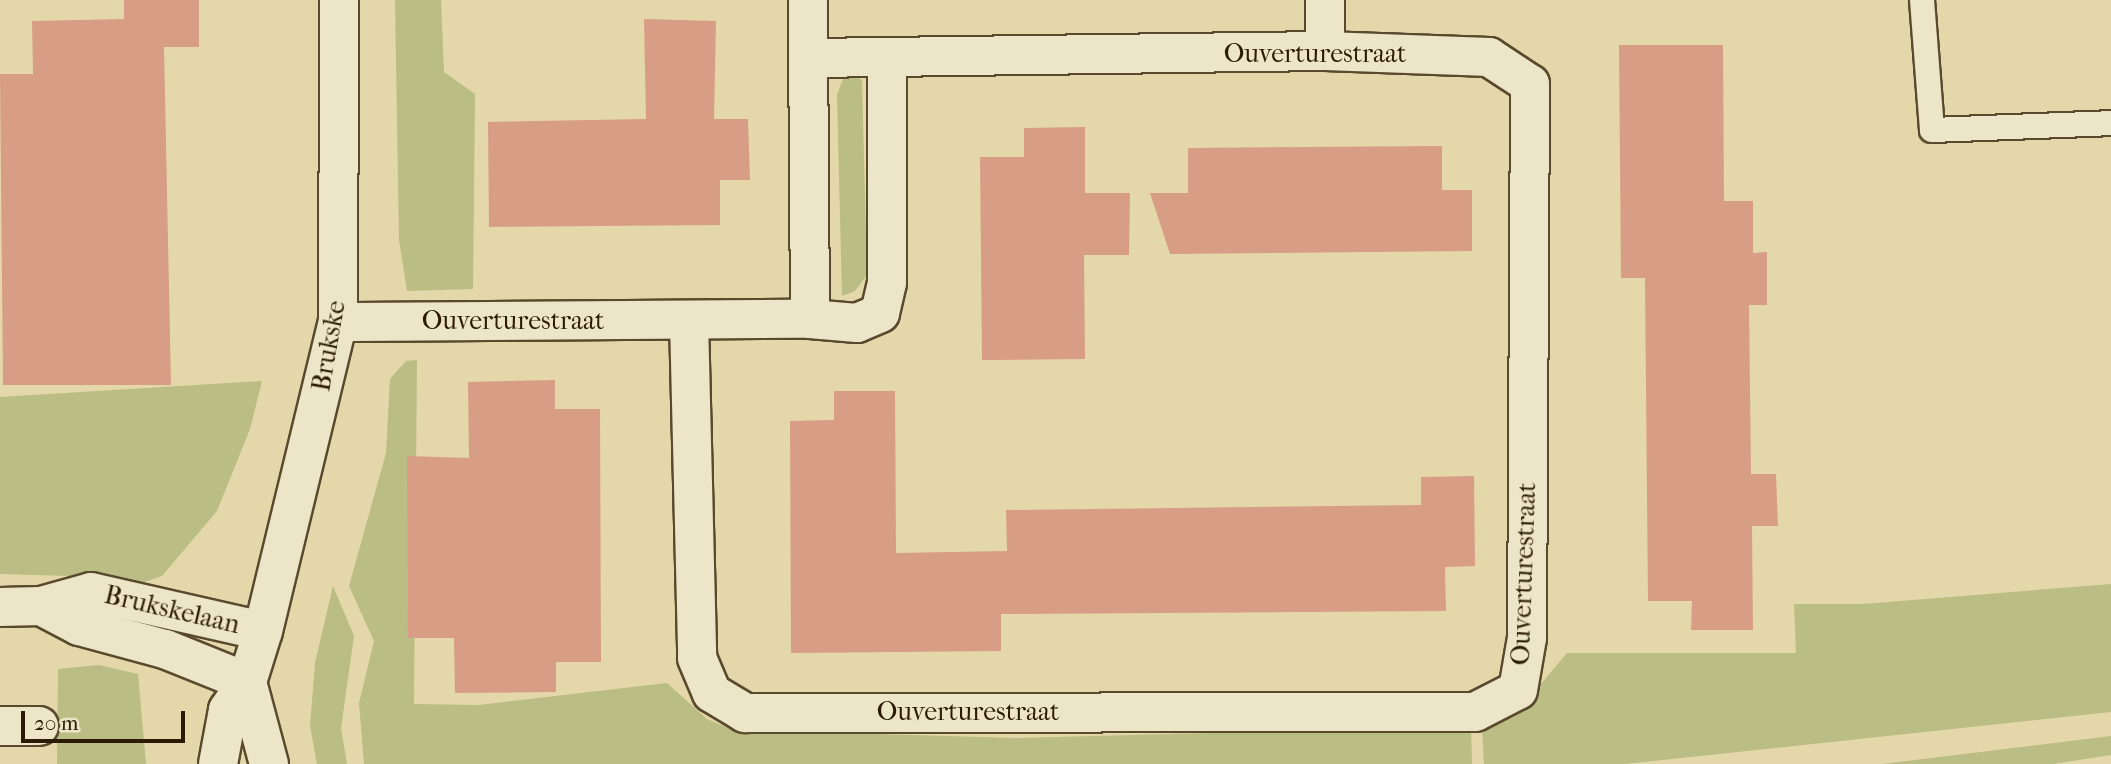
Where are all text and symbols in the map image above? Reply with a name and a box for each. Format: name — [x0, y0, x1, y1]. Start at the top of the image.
street label: Ouverturestraat — [1224, 38, 1406, 70]
street label: Brukske — [306, 298, 352, 394]
street label: Ouverturestraat — [422, 305, 604, 337]
street label: Ouverturestraat — [1505, 482, 1543, 666]
street label: Brukskelaan — [101, 579, 243, 641]
street label: Ouverturestraat — [877, 696, 1059, 728]
scale bar — [24, 698, 189, 742]
text: 20 m — [34, 711, 78, 735]

